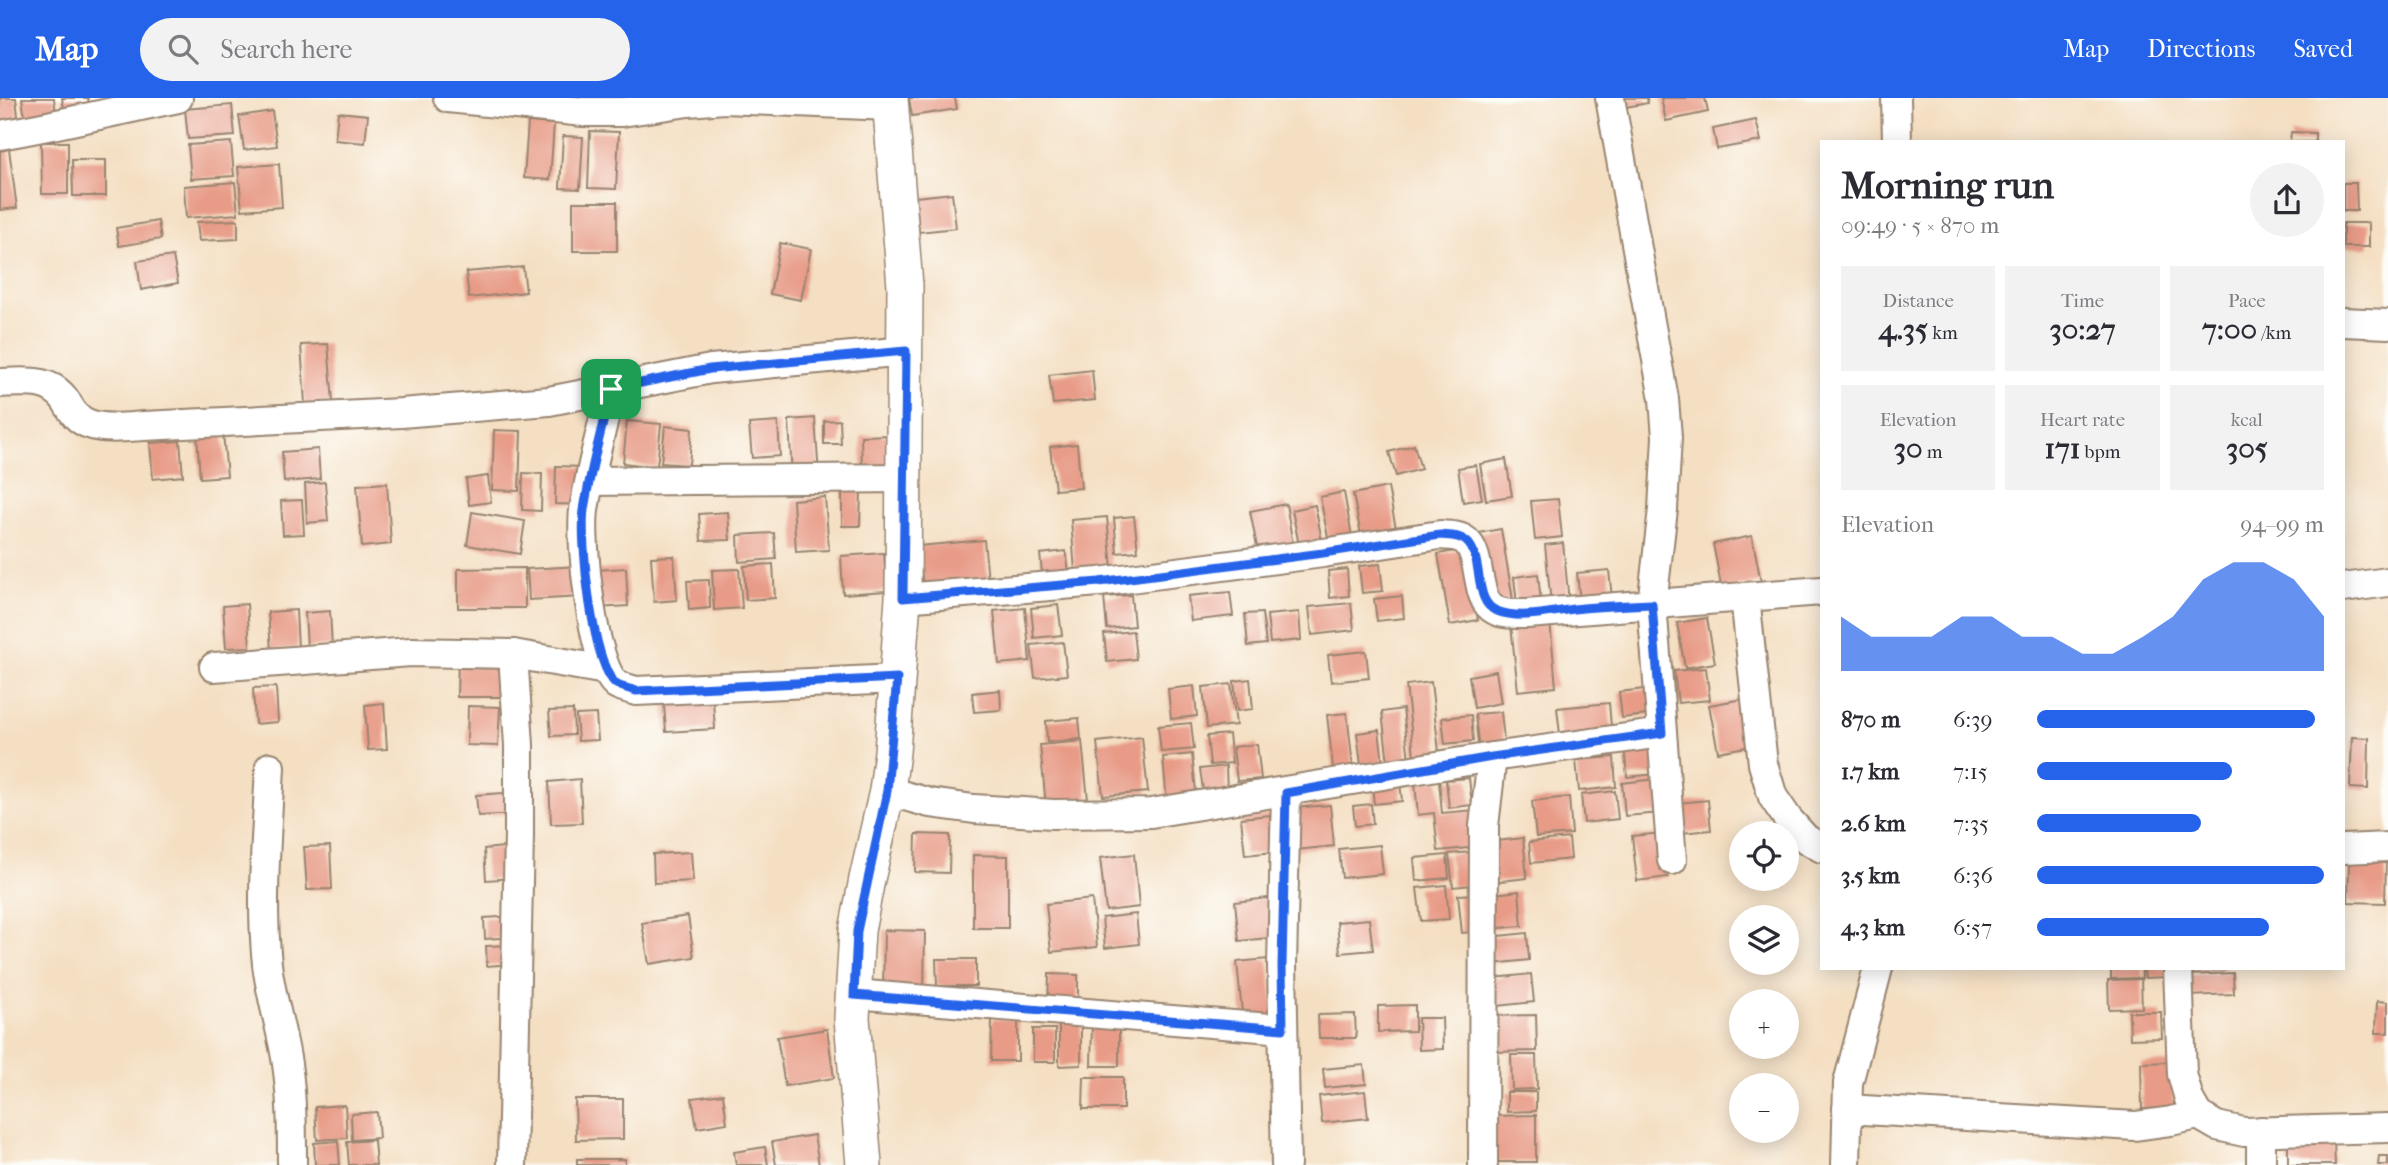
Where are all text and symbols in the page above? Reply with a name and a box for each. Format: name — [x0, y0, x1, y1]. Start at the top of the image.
search box — [140, 18, 630, 81]
text: Map — [35, 30, 98, 69]
icon: search — [164, 30, 202, 68]
text: Search here — [220, 34, 352, 65]
text: Map — [2063, 35, 2109, 63]
text: Directions — [2147, 35, 2255, 63]
text: Saved — [2293, 35, 2353, 63]
text: Morning run — [1841, 163, 2054, 208]
button: share — [2250, 163, 2324, 237]
text: 09:49 · 5 × 870 m — [1841, 212, 2000, 239]
text: Distance — [1882, 290, 1954, 312]
text: Time — [2061, 290, 2104, 312]
text: Pace — [2228, 290, 2266, 312]
text: 4.35 — [1879, 312, 1928, 347]
text: 30:27 — [2049, 312, 2116, 347]
text: 7:00 — [2202, 312, 2257, 347]
text: km — [1928, 322, 1958, 344]
text: /km — [2257, 322, 2291, 344]
pin — [581, 359, 641, 419]
icon: arrive — [592, 370, 630, 408]
text: Elevation — [1880, 409, 1957, 431]
text: Heart rate — [2040, 409, 2125, 431]
text: kcal — [2231, 409, 2263, 431]
text: 30 — [1894, 431, 1923, 466]
text: 171 — [2045, 431, 2080, 466]
text: 305 — [2226, 431, 2268, 466]
text: m — [1923, 441, 1943, 463]
text: bpm — [2080, 441, 2120, 463]
text: Elevation — [1841, 511, 1934, 538]
text: 94–99 m — [2240, 511, 2324, 538]
text: 870 m — [1841, 706, 1900, 733]
text: 6:39 — [1953, 706, 1993, 733]
text: 1.7 km — [1841, 758, 1899, 785]
text: 7:15 — [1953, 758, 1988, 785]
text: 2.6 km — [1841, 810, 1906, 837]
text: 7:35 — [1953, 810, 1989, 837]
map controls — [1729, 821, 1799, 1143]
button: locate — [1729, 821, 1799, 891]
text: 3.5 km — [1841, 862, 1900, 889]
text: 6:36 — [1953, 862, 1993, 889]
button: layers — [1729, 905, 1799, 975]
text: 4.3 km — [1841, 914, 1905, 941]
text: 6:57 — [1953, 914, 1992, 941]
button: + — [1729, 989, 1799, 1059]
button: − — [1729, 1073, 1799, 1143]

